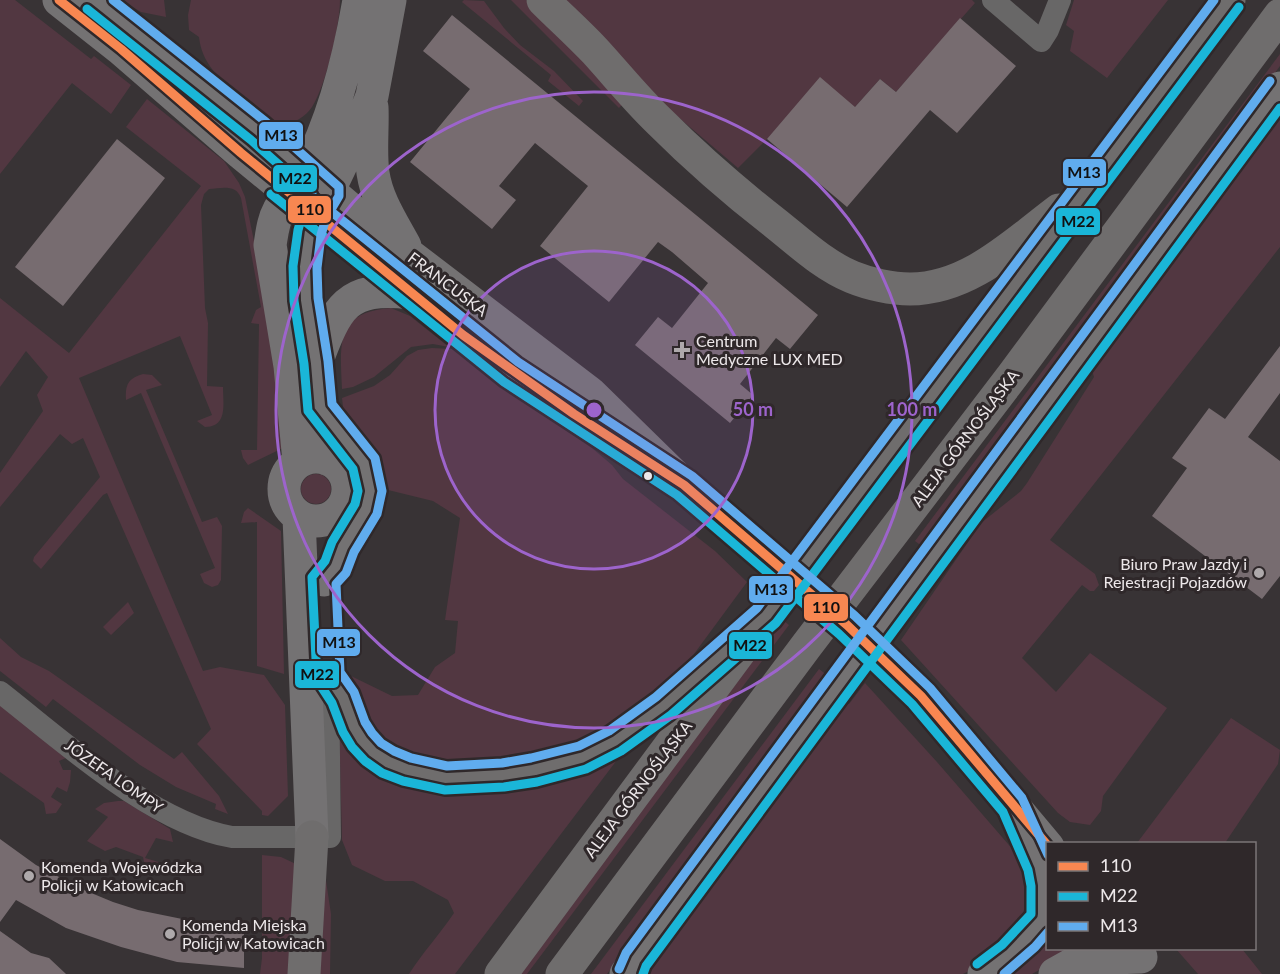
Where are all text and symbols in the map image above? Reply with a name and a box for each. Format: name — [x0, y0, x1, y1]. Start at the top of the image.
line badge: M13 — [258, 121, 304, 150]
text: M13 — [264, 125, 298, 144]
line badge: M13 — [1062, 158, 1107, 187]
text: M13 — [1067, 162, 1101, 181]
line badge: M22 — [272, 164, 318, 193]
text: M22 — [278, 168, 312, 187]
line badge: 110 — [287, 195, 332, 224]
text: 110 — [296, 199, 324, 218]
line badge: M22 — [1055, 207, 1101, 236]
text: M22 — [1061, 211, 1095, 230]
street label: FRANCUSKA — [405, 248, 492, 320]
place label: Centrum Medyczne LUX MED — [696, 331, 843, 368]
marker: Centrum Medyczne LUX MED — [673, 341, 691, 359]
street label: ALEJA GÓRNOŚLĄSKA — [907, 365, 1022, 510]
text: 50 m — [733, 398, 773, 420]
text: 100 m — [887, 398, 937, 420]
centre of rings — [584, 400, 604, 420]
unlabelled marker — [642, 470, 654, 482]
place label: Biuro Praw Jazdy i Rejestracji Pojazdów — [1103, 554, 1247, 591]
marker: Biuro Praw Jazdy i Rejestracji Pojazdów — [1252, 566, 1266, 580]
line badge: M13 — [748, 575, 794, 604]
text: M13 — [754, 579, 788, 598]
line badge: 110 — [803, 593, 849, 622]
text: 110 — [812, 597, 840, 616]
line badge: M13 — [316, 628, 361, 657]
line badge: M22 — [728, 631, 773, 660]
text: M13 — [322, 632, 356, 651]
text: M22 — [733, 635, 767, 654]
line badge: M22 — [294, 660, 340, 689]
text: M22 — [300, 664, 334, 683]
street label: ALEJA GÓRNOŚLĄSKA — [580, 716, 695, 861]
street label: JÓZEFA LOMPY — [62, 735, 167, 816]
legend — [1046, 842, 1256, 950]
text: 110 — [1100, 854, 1131, 876]
place label: Komenda Wojewódzka Policji w Katowicach — [41, 857, 202, 894]
marker: Komenda Wojewódzka Policji w Katowicach — [22, 869, 36, 883]
text: M22 — [1100, 884, 1138, 906]
text: M13 — [1100, 914, 1138, 936]
place label: Komenda Miejska Policji w Katowicach — [182, 915, 325, 952]
marker: Komenda Miejska Policji w Katowicach — [163, 927, 177, 941]

